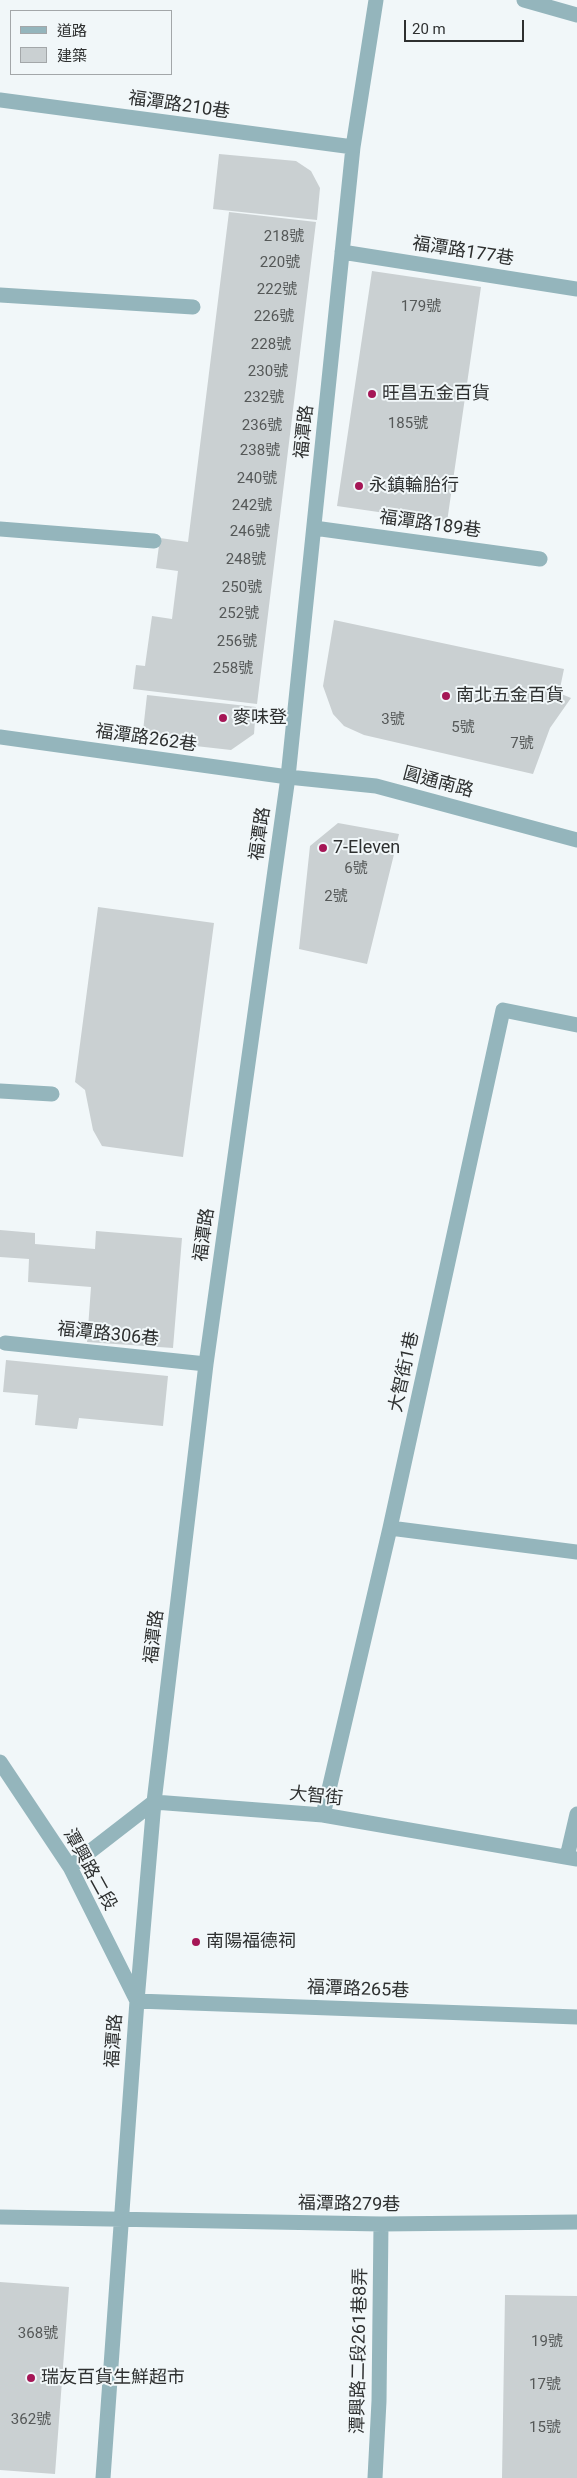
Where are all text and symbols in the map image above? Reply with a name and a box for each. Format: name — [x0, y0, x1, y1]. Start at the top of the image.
legend — [10, 10, 172, 75]
scale bar — [407, 10, 527, 42]
text: 20 m — [412, 20, 446, 38]
text: 道路 — [57, 22, 87, 40]
text: 建築 — [57, 47, 87, 65]
street label: 福潭路210巷 — [127, 88, 231, 124]
house number: 218號 — [264, 228, 304, 246]
street label: 福潭路177巷 — [411, 233, 515, 271]
house number: 220號 — [260, 254, 300, 272]
house number: 222號 — [257, 281, 297, 299]
house number: 179號 — [401, 298, 441, 316]
house number: 226號 — [254, 308, 294, 326]
house number: 228號 — [251, 336, 291, 354]
house number: 230號 — [248, 363, 288, 381]
place label: 旺昌五金百貨 — [382, 383, 490, 405]
marker: 旺昌五金百貨 — [366, 388, 378, 400]
house number: 232號 — [244, 389, 284, 407]
street label: 福潭路 — [291, 404, 319, 460]
house number: 185號 — [388, 415, 428, 433]
house number: 236號 — [242, 417, 282, 435]
house number: 238號 — [240, 442, 280, 460]
house number: 240號 — [237, 470, 277, 488]
place label: 永鎮輪胎行 — [369, 475, 459, 497]
marker: 永鎮輪胎行 — [353, 480, 365, 492]
house number: 242號 — [232, 497, 272, 515]
street label: 福潭路189巷 — [378, 507, 482, 543]
house number: 246號 — [230, 523, 270, 541]
house number: 248號 — [226, 551, 266, 569]
house number: 250號 — [222, 579, 262, 597]
house number: 252號 — [219, 605, 259, 623]
house number: 256號 — [217, 633, 257, 651]
house number: 258號 — [213, 660, 253, 678]
place label: 南北五金百貨 — [456, 685, 564, 707]
marker: 南北五金百貨 — [440, 690, 452, 702]
place label: 麥味登 — [233, 707, 287, 729]
house number: 3號 — [381, 711, 405, 729]
marker: 麥味登 — [217, 712, 229, 724]
house number: 5號 — [451, 719, 475, 737]
street label: 福潭路262巷 — [94, 721, 198, 757]
house number: 7號 — [510, 735, 534, 753]
street label: 圓通南路 — [400, 763, 476, 803]
street label: 福潭路 — [247, 806, 275, 862]
place label: 7-Eleven — [333, 837, 400, 859]
marker: 7-Eleven — [317, 842, 329, 854]
house number: 6號 — [344, 860, 368, 878]
house number: 2號 — [324, 888, 348, 906]
street label: 福潭路 — [191, 1207, 219, 1263]
street label: 福潭路306巷 — [56, 1319, 160, 1351]
street label: 大智街1巷 — [386, 1330, 424, 1414]
street label: 福潭路 — [141, 1609, 169, 1665]
street label: 大智街 — [288, 1783, 344, 1811]
street label: 潭興路二段 — [58, 1825, 120, 1915]
place label: 南陽福德祠 — [206, 1931, 296, 1953]
marker: 南陽福德祠 — [190, 1936, 202, 1948]
street label: 福潭路265巷 — [306, 1977, 410, 2003]
street label: 福潭路 — [102, 2013, 128, 2069]
street label: 福潭路279巷 — [298, 2193, 400, 2217]
street label: 潭興路二段261巷8弄 — [348, 2268, 372, 2434]
house number: 368號 — [18, 2325, 58, 2343]
house number: 19號 — [531, 2333, 563, 2351]
place label: 瑞友百貨生鮮超市 — [41, 2367, 185, 2389]
marker: 瑞友百貨生鮮超市 — [25, 2372, 37, 2384]
house number: 17號 — [529, 2376, 561, 2394]
house number: 362號 — [11, 2411, 51, 2429]
house number: 15號 — [529, 2419, 561, 2437]

